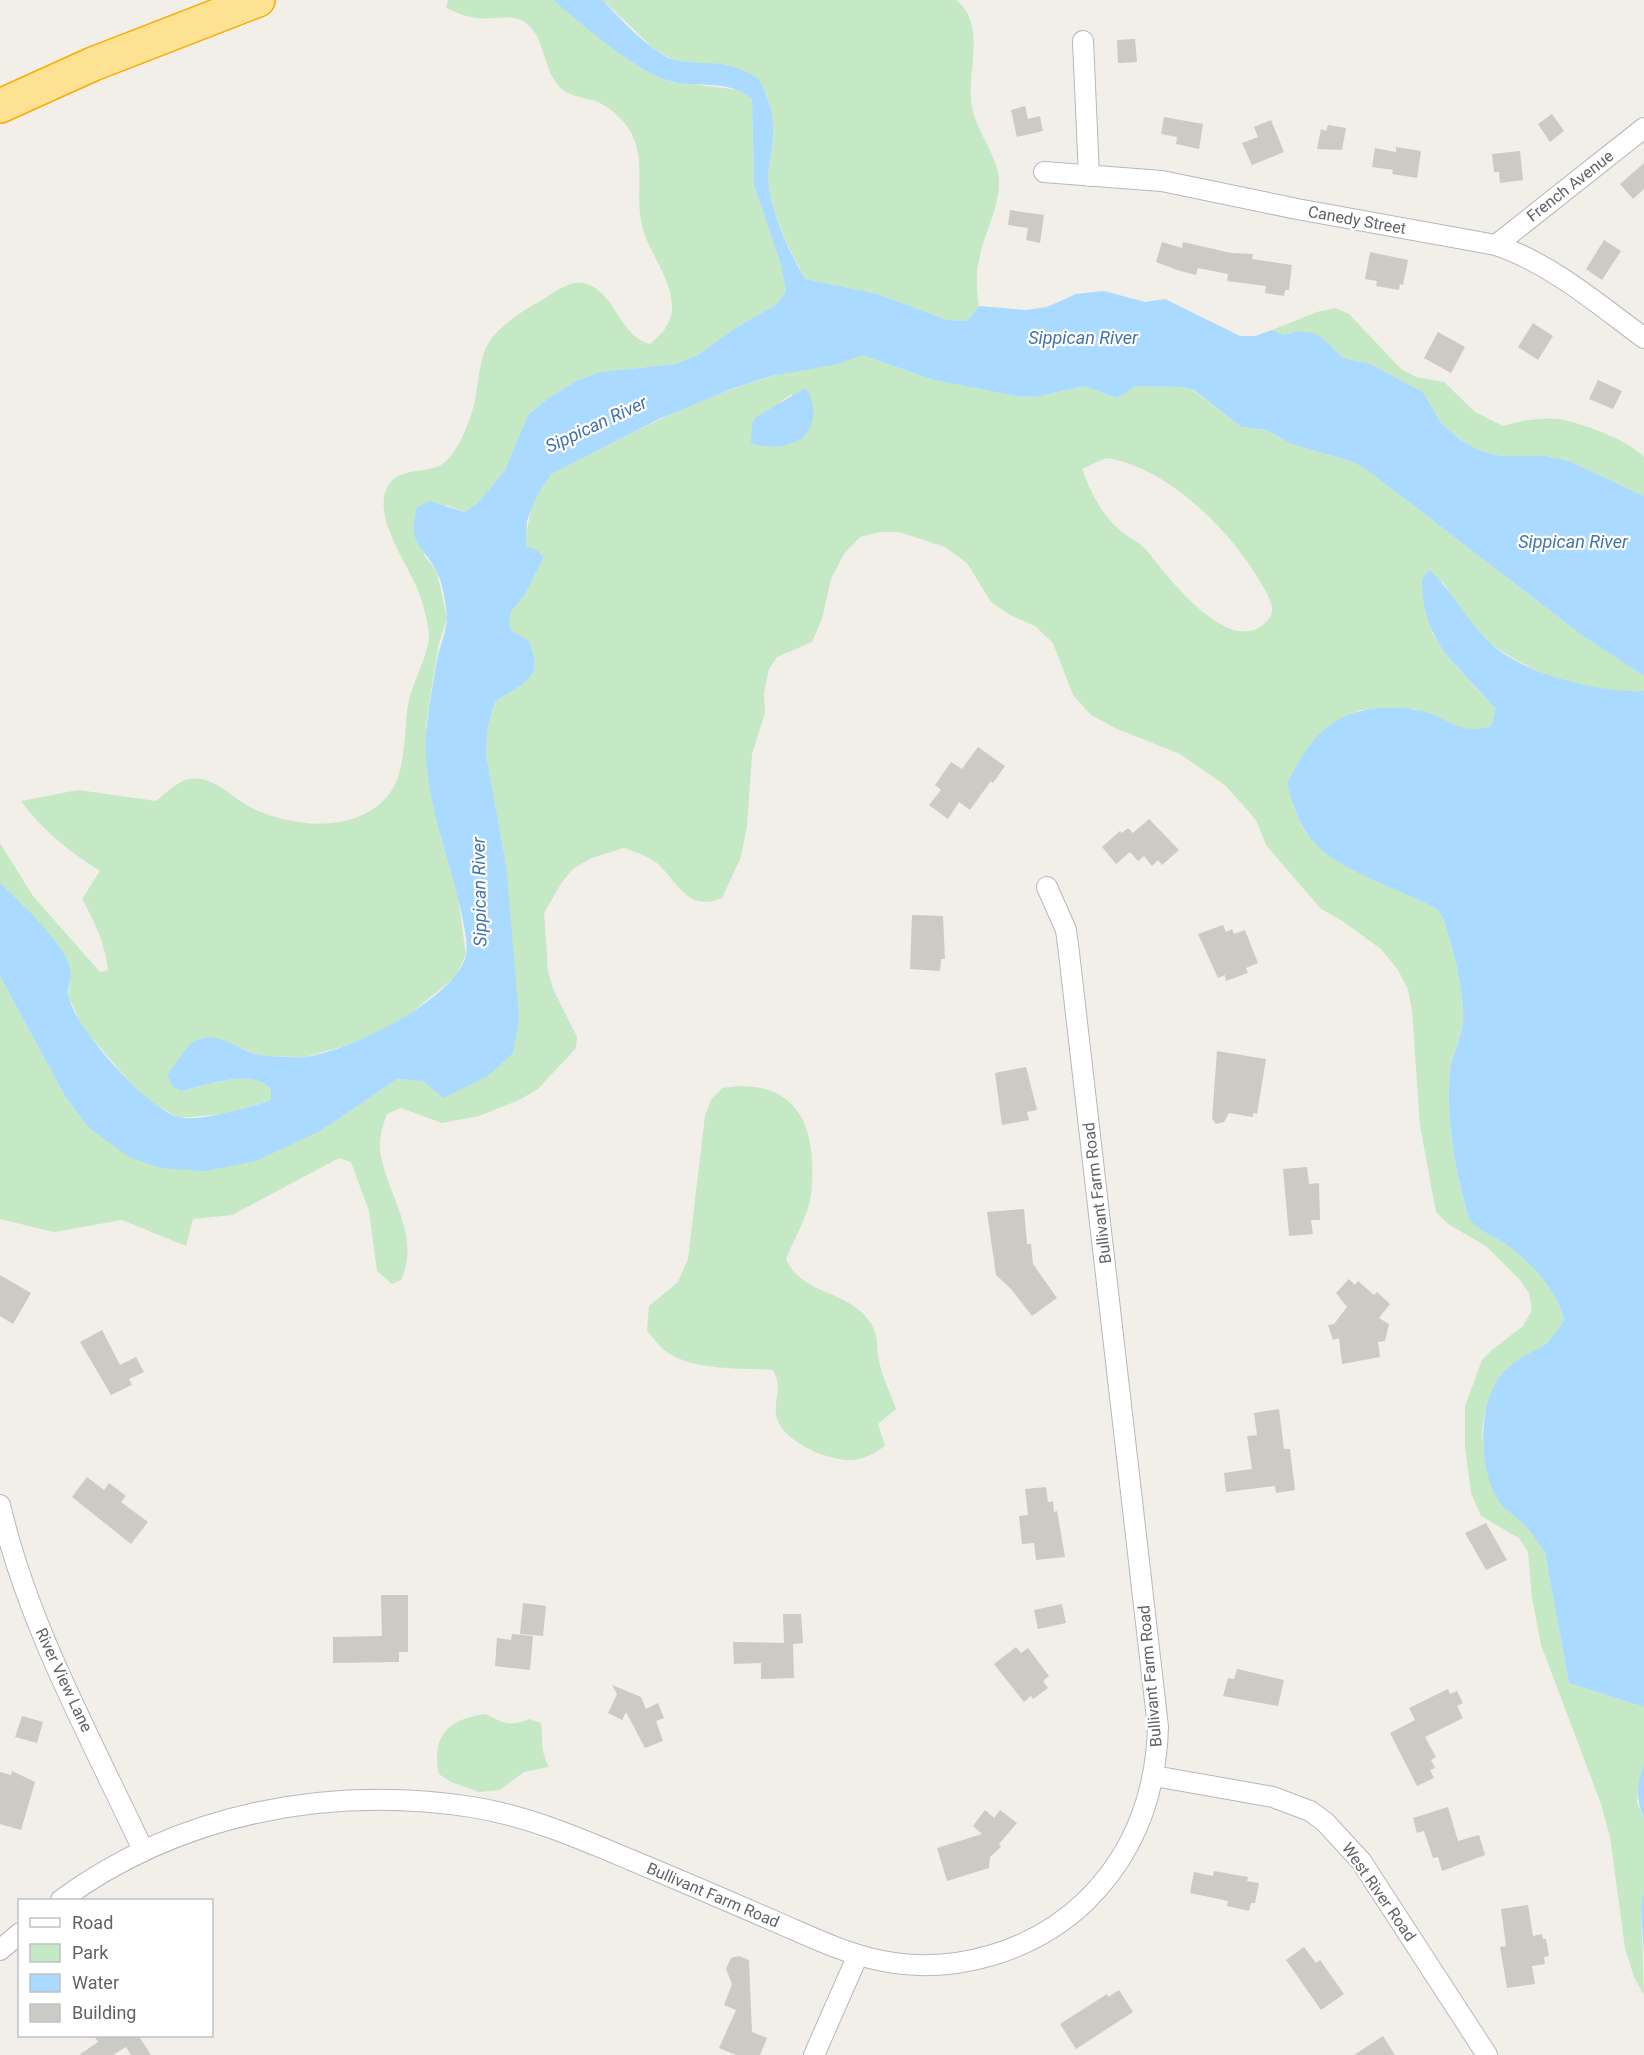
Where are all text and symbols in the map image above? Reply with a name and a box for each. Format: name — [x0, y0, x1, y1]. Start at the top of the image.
street label: French Avenue — [1523, 146, 1617, 226]
street label: Canedy Street — [1306, 202, 1408, 238]
water label: Sippican River — [1028, 327, 1139, 348]
water label: Sippican River — [542, 391, 651, 457]
water label: Sippican River — [1518, 531, 1629, 552]
water label: Sippican River — [468, 836, 490, 947]
street label: Bullivant Farm Road — [1079, 1121, 1115, 1265]
street label: Bullivant Farm Road — [1134, 1604, 1166, 1748]
street label: River View Lane — [32, 1625, 96, 1735]
street label: West River Road — [1338, 1839, 1420, 1945]
street label: Bullivant Farm Road — [644, 1858, 782, 1932]
legend — [18, 1899, 213, 2037]
text: Road — [72, 1912, 113, 1933]
text: Park — [72, 1942, 109, 1963]
text: Water — [72, 1972, 119, 1993]
text: Building — [72, 2002, 136, 2023]

